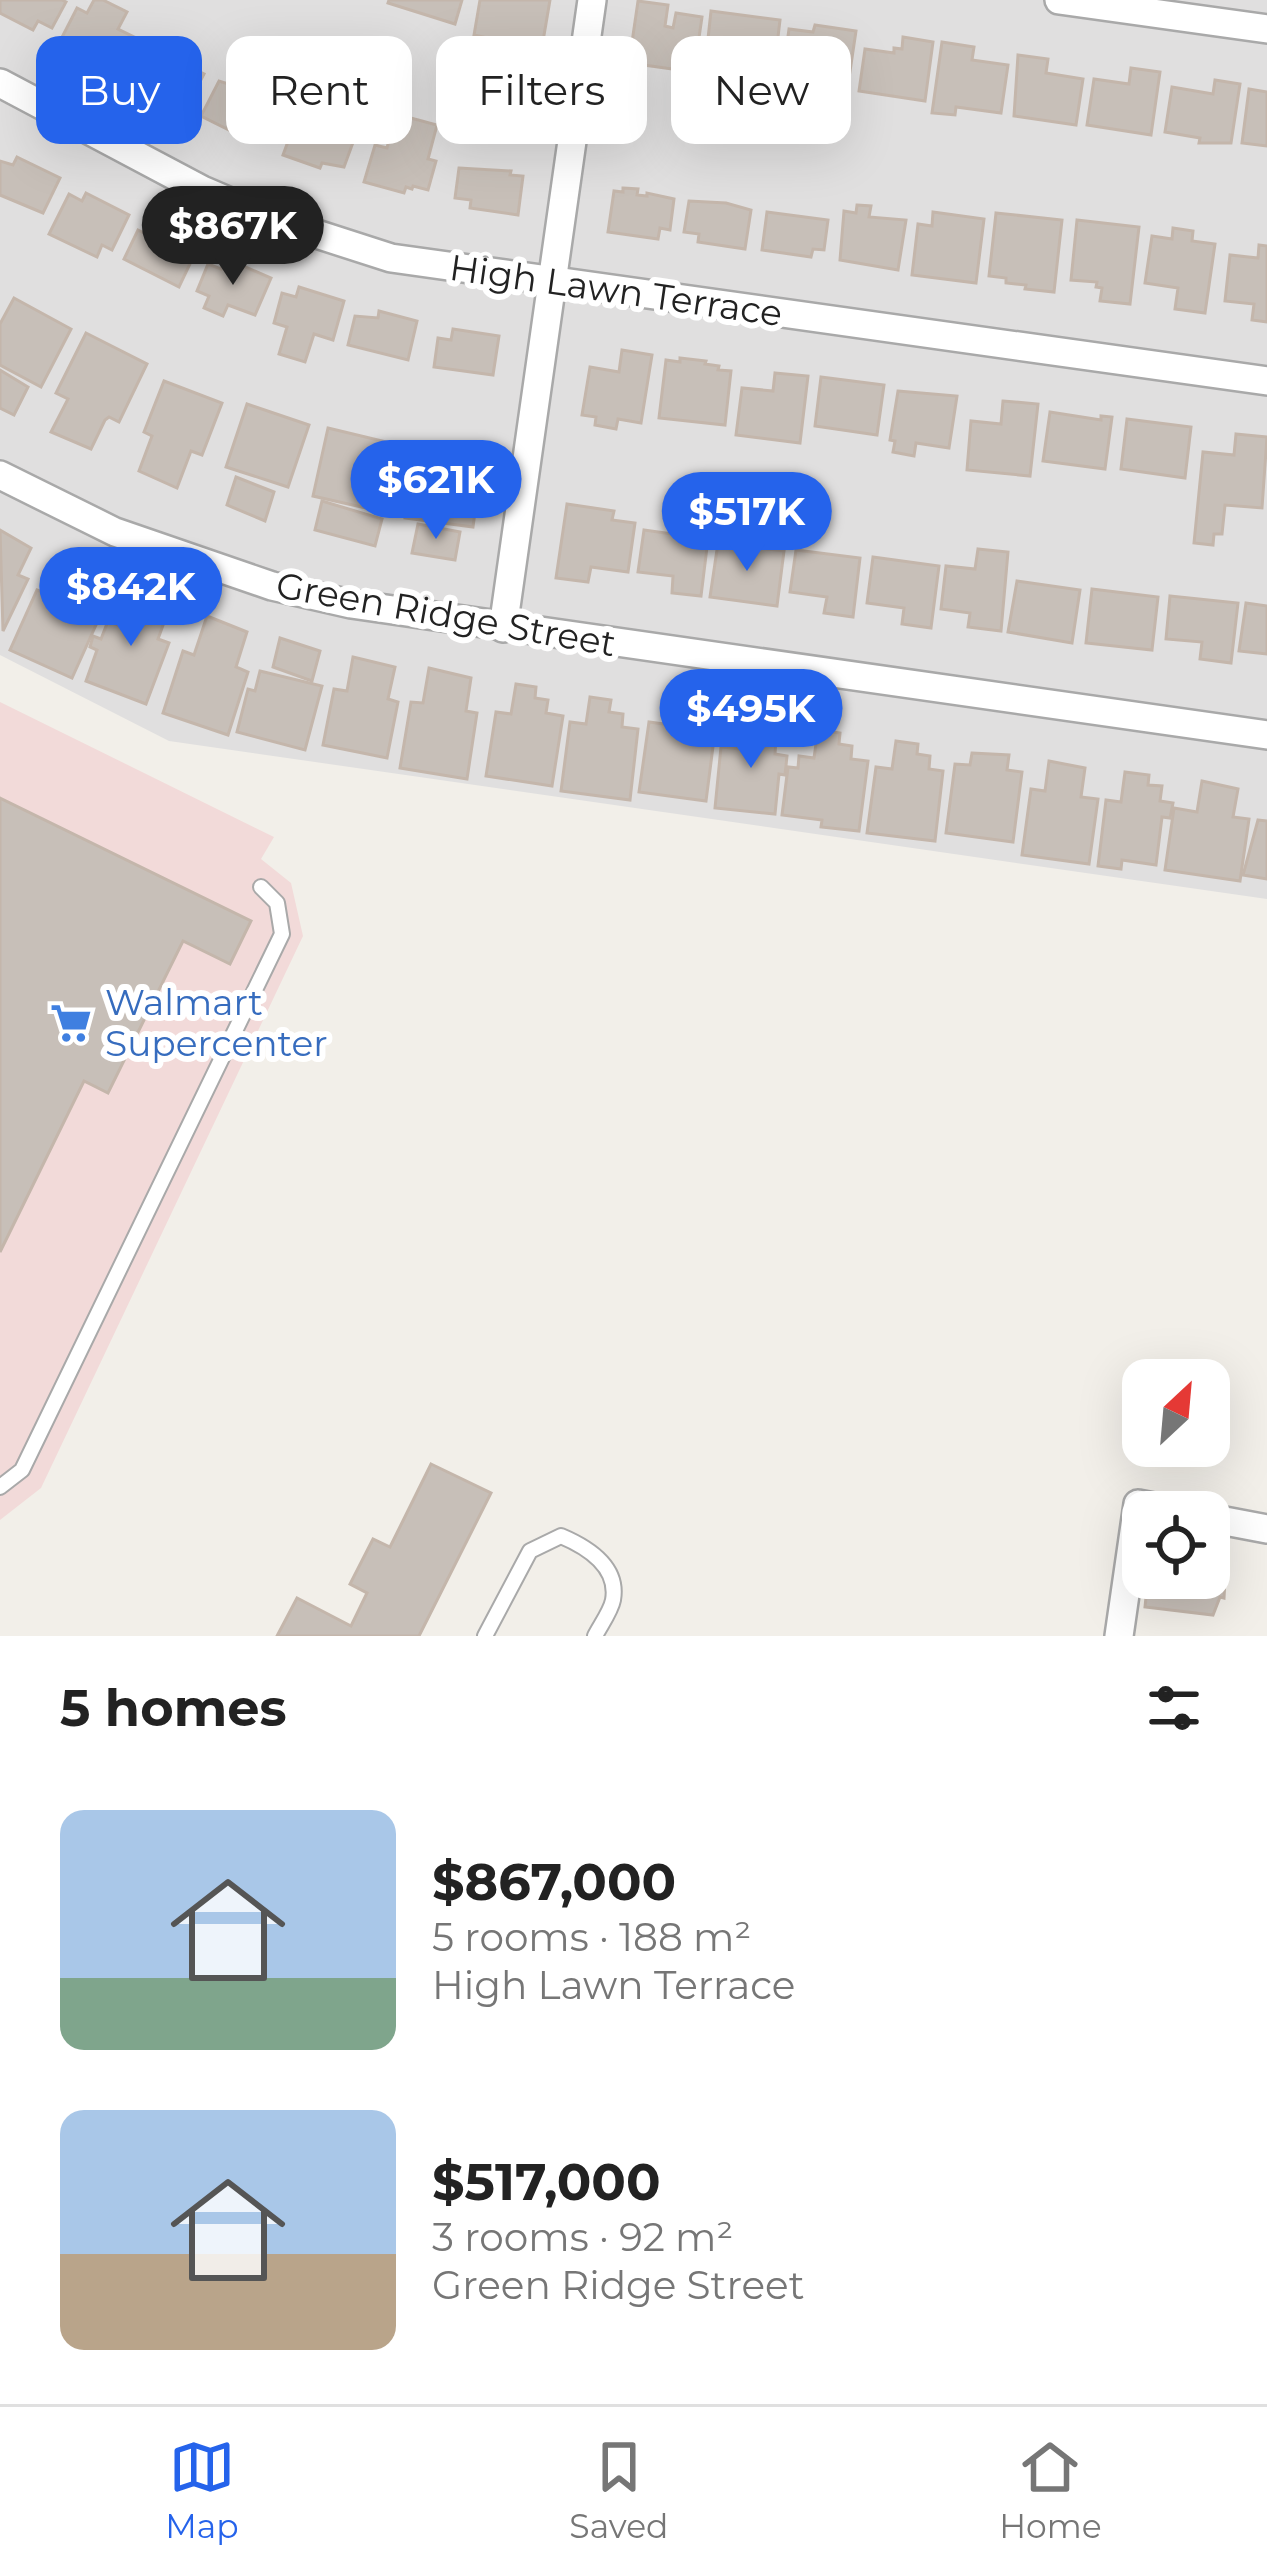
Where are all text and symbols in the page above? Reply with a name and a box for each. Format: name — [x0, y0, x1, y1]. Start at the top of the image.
chip: Buy — [36, 36, 202, 144]
chip: Rent — [226, 36, 412, 144]
chip: Filters — [436, 36, 647, 144]
chip: New — [671, 36, 851, 144]
pin: $867K — [149, 186, 317, 288]
text: $867K — [169, 201, 297, 249]
street label: High Lawn Terrace — [447, 245, 785, 335]
pin: $621K — [352, 440, 520, 542]
text: $621K — [378, 455, 494, 503]
pin: $517K — [663, 472, 831, 574]
text: $517K — [689, 487, 805, 535]
pin: $842K — [47, 547, 215, 649]
text: $842K — [66, 562, 196, 610]
street label: Green Ridge Street — [273, 562, 619, 666]
pin: $495K — [667, 669, 835, 771]
text: $495K — [687, 684, 815, 732]
place label: Walmart Supercenter — [105, 980, 328, 1065]
supermarket icon: Walmart Supercenter — [48, 1000, 94, 1046]
north arrow — [1122, 1359, 1230, 1467]
map controls — [1122, 1359, 1230, 1599]
button: locate — [1122, 1491, 1230, 1599]
icon: filters — [1141, 1675, 1207, 1741]
text: 5 homes — [60, 1677, 287, 1739]
text: $867,000 — [432, 1851, 676, 1913]
icon: home — [156, 1858, 300, 2002]
text: 5 rooms · 188 m² — [432, 1913, 751, 1961]
text: High Lawn Terrace — [432, 1961, 795, 2009]
text: $517,000 — [432, 2151, 661, 2213]
icon: home — [156, 2158, 300, 2302]
text: 3 rooms · 92 m² — [432, 2213, 733, 2261]
text: Green Ridge Street — [432, 2261, 805, 2309]
tab: Map — [165, 2434, 239, 2546]
tab: Saved — [569, 2434, 669, 2546]
tab: Home — [999, 2434, 1102, 2546]

